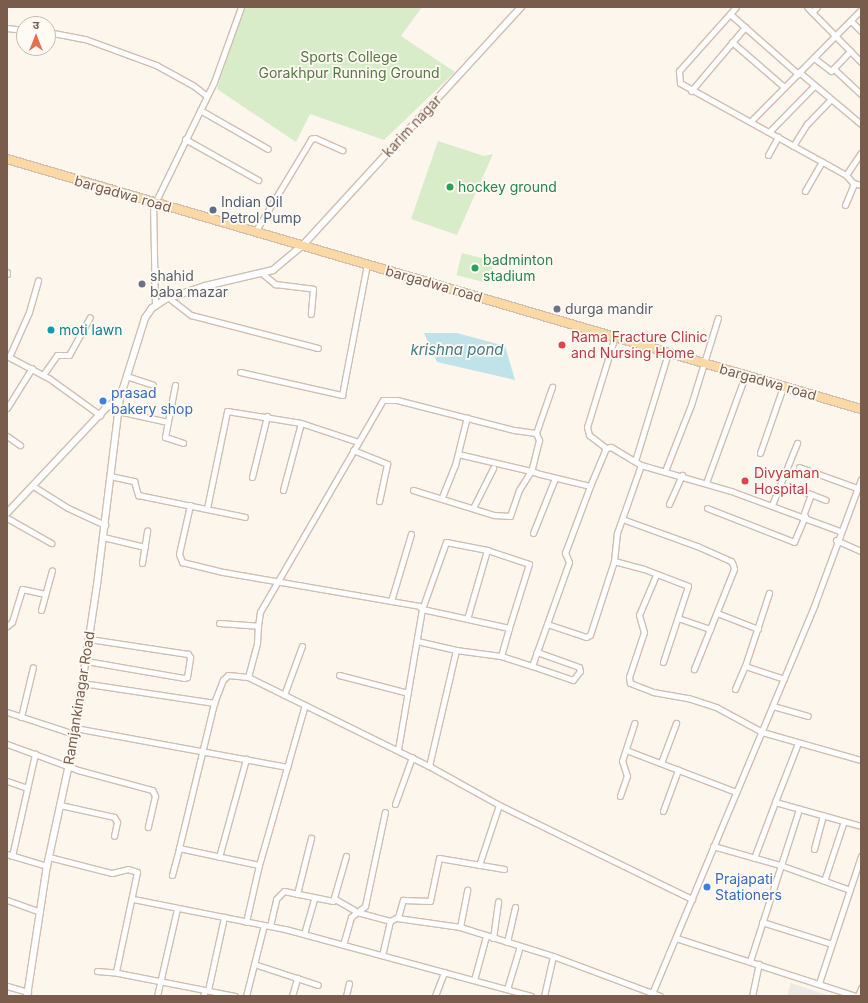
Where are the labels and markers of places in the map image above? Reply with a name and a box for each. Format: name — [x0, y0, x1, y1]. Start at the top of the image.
place label: hockey ground — [458, 179, 557, 195]
marker: hockey ground — [445, 182, 455, 192]
place label: Indian Oil Petrol Pump — [221, 194, 301, 226]
marker: Indian Oil Petrol Pump — [208, 205, 218, 215]
place label: badminton stadium — [483, 252, 553, 284]
marker: badminton stadium — [470, 263, 480, 273]
place label: shahid baba mazar — [150, 268, 228, 300]
marker: shahid baba mazar — [137, 279, 147, 289]
place label: durga mandir — [565, 301, 653, 317]
marker: durga mandir — [552, 304, 562, 314]
place label: moti lawn — [59, 322, 123, 338]
marker: moti lawn — [46, 325, 56, 335]
place label: Rama Fracture Clinic and Nursing Home — [571, 329, 708, 362]
marker: Rama Fracture Clinic and Nursing Home — [556, 339, 568, 351]
place label: prasad bakery shop — [111, 385, 193, 418]
marker: prasad bakery shop — [98, 396, 108, 406]
place label: Divyaman Hospital — [754, 465, 819, 498]
marker: Divyaman Hospital — [739, 475, 751, 487]
place label: Prajapati Stationers — [715, 871, 782, 904]
marker: Prajapati Stationers — [702, 882, 712, 892]

